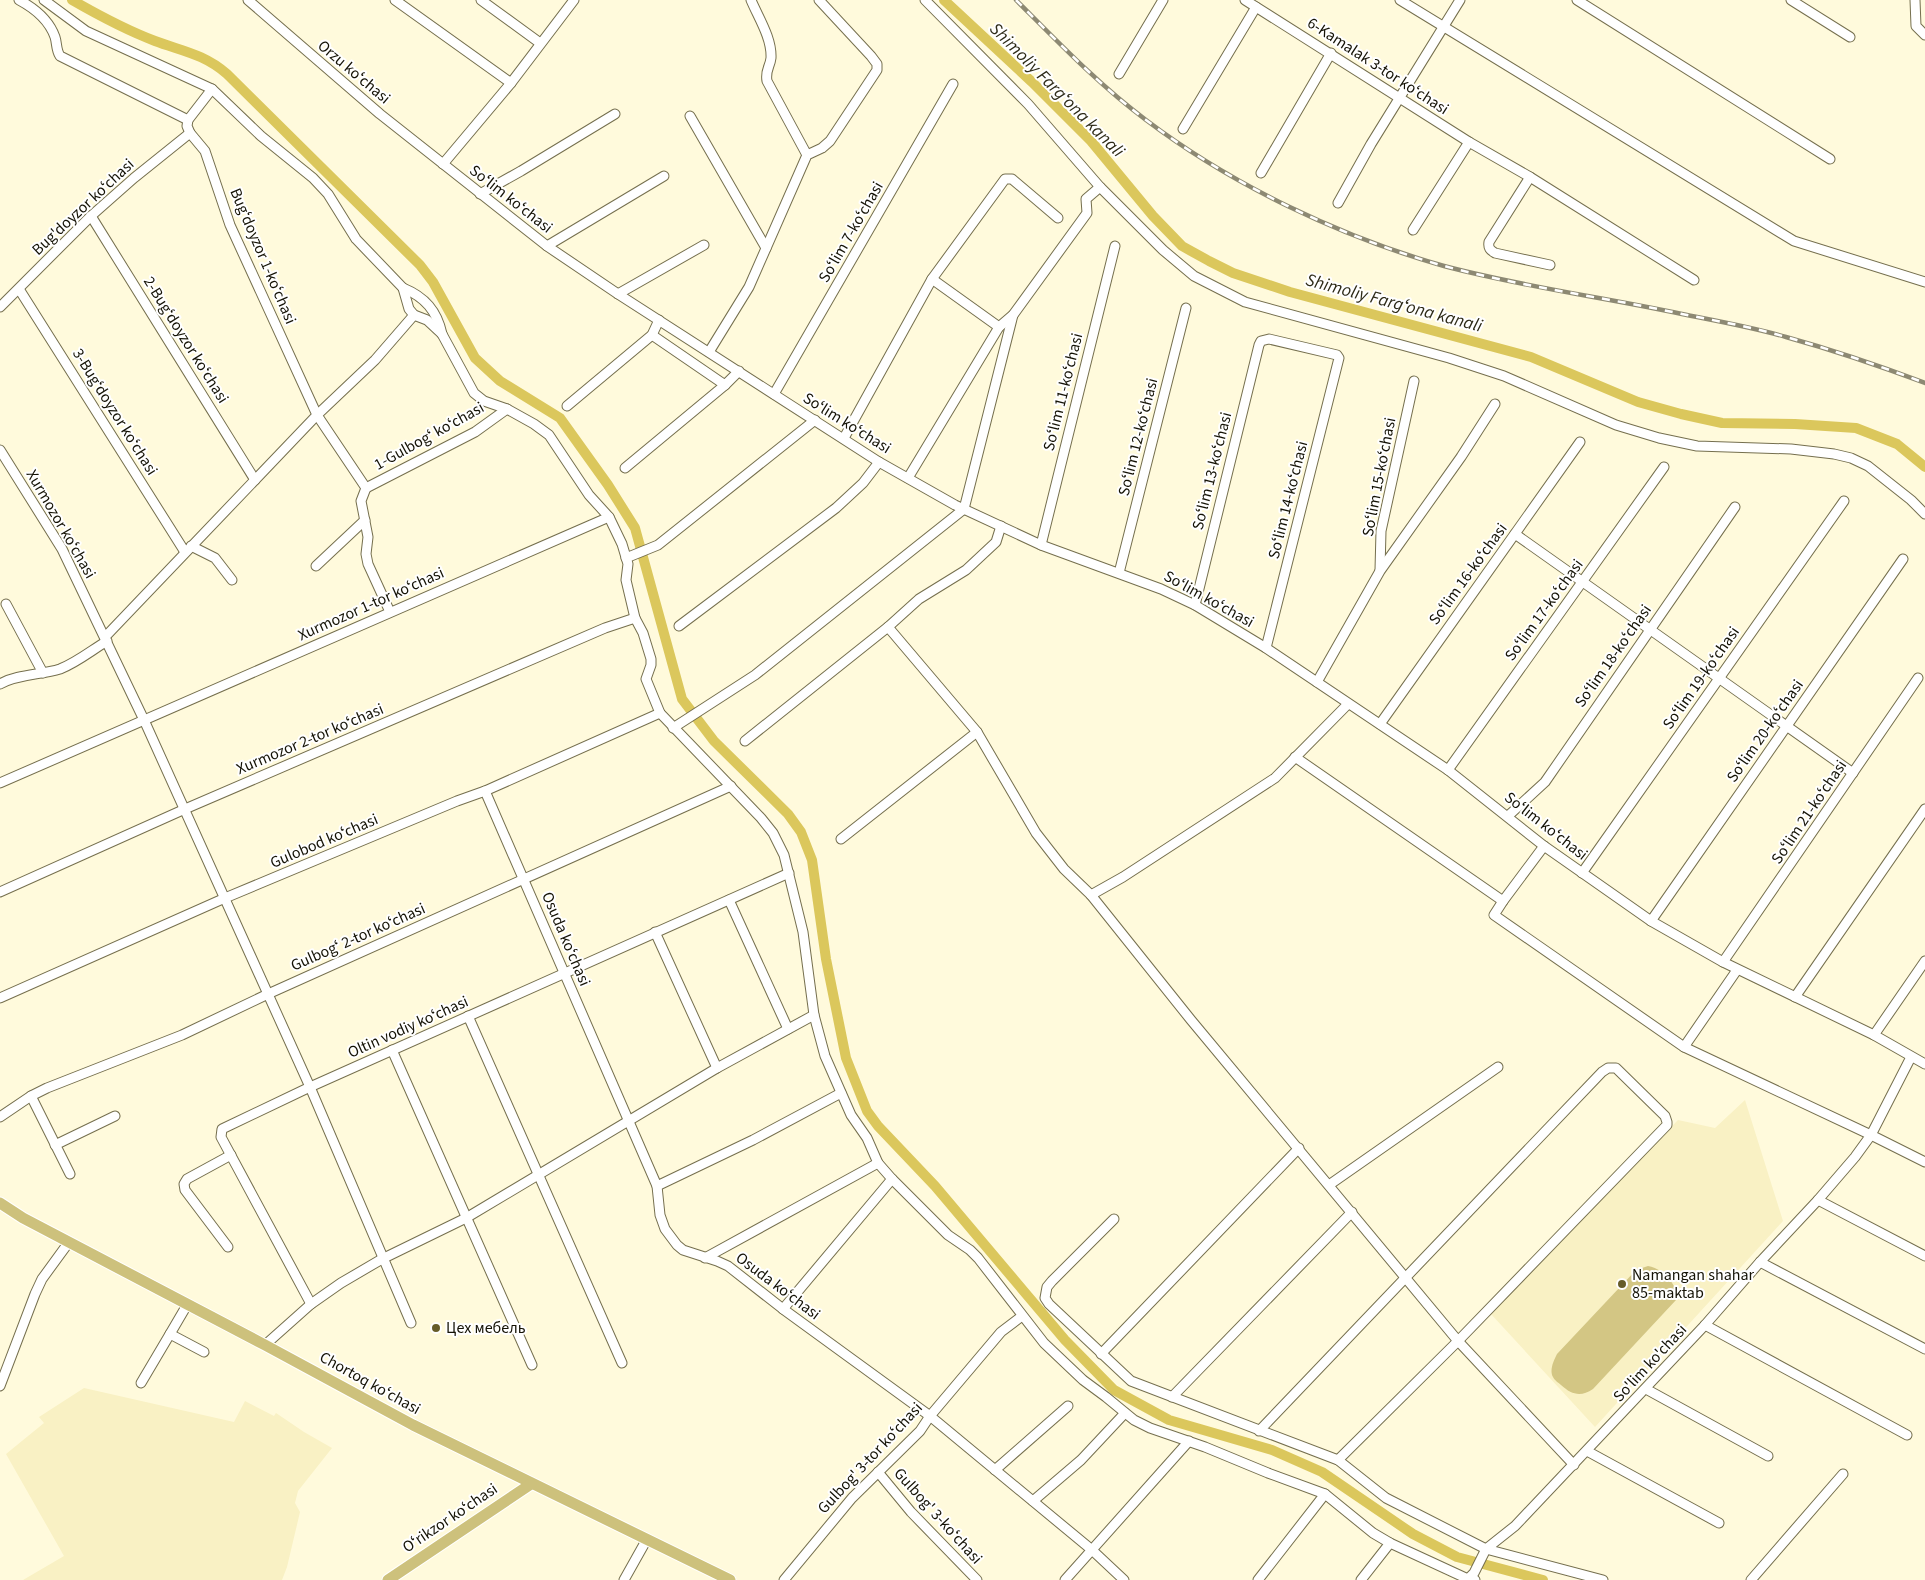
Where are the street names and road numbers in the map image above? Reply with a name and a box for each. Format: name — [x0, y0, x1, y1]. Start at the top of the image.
street label: 6-Kamalak 3-tor koʻchasi — [1303, 12, 1453, 120]
street label: Orzu koʻchasi — [313, 35, 395, 109]
street label: Bug'doyzor koʻchasi — [27, 154, 139, 260]
street label: Soʻlim koʻchasi — [465, 160, 557, 238]
street label: Soʻlim 7-koʻchasi — [813, 178, 889, 286]
street label: Bugʻdoyzor 1-koʻchasi — [224, 185, 302, 327]
street label: 2-Bugʻdoyzor koʻchasi — [138, 272, 234, 408]
street label: Soʻlim 11-koʻchasi — [1038, 331, 1088, 453]
street label: 3-Bugʻdoyzor koʻchasi — [67, 344, 163, 480]
street label: Soʻlim 12-koʻchasi — [1113, 376, 1163, 498]
street label: Soʻlim koʻchasi — [799, 387, 895, 459]
street label: 1-Gulbogʻ koʻchasi — [370, 397, 488, 475]
street label: Soʻlim 13-koʻchasi — [1187, 410, 1237, 532]
street label: Soʻlim 15-koʻchasi — [1357, 416, 1401, 538]
street label: Soʻlim 14-koʻchasi — [1263, 439, 1313, 561]
street label: Xurmozor koʻchasi — [21, 465, 101, 583]
street label: Soʻlim 16-koʻchasi — [1424, 519, 1512, 629]
street label: Soʻlim 17-koʻchasi — [1500, 555, 1588, 665]
street label: Xurmozor 1-tor koʻchasi — [294, 562, 448, 646]
street label: Soʻlim koʻchasi — [1160, 565, 1258, 633]
street label: Soʻlim 18-koʻchasi — [1569, 600, 1657, 712]
street label: Soʻlim 19-koʻchasi — [1657, 622, 1745, 734]
street label: Soʻlim 20-koʻchasi — [1721, 675, 1809, 787]
street label: Xurmozor 2-tor koʻchasi — [233, 698, 387, 780]
street label: Soʻlim 21-koʻchasi — [1766, 756, 1852, 868]
street label: Soʻlim koʻchasi — [1500, 787, 1592, 865]
street label: Gulobod koʻchasi — [267, 808, 381, 874]
street label: Osuda koʻchasi — [536, 888, 596, 990]
street label: Gulbogʻ 2-tor koʻchasi — [287, 897, 429, 977]
street label: Oltin vodiy koʻchasi — [344, 991, 472, 1063]
street label: Osuda koʻchasi — [731, 1247, 825, 1325]
street label: So'lim ko'chasi — [1608, 1319, 1692, 1407]
street label: Chortoq koʻchasi — [316, 1346, 424, 1420]
street label: Gulbog' 3-tor koʻchasi — [813, 1398, 927, 1518]
street label: Gulbog' 3-koʻchasi — [889, 1463, 987, 1569]
street label: Oʻrikzor koʻchasi — [398, 1478, 502, 1558]

